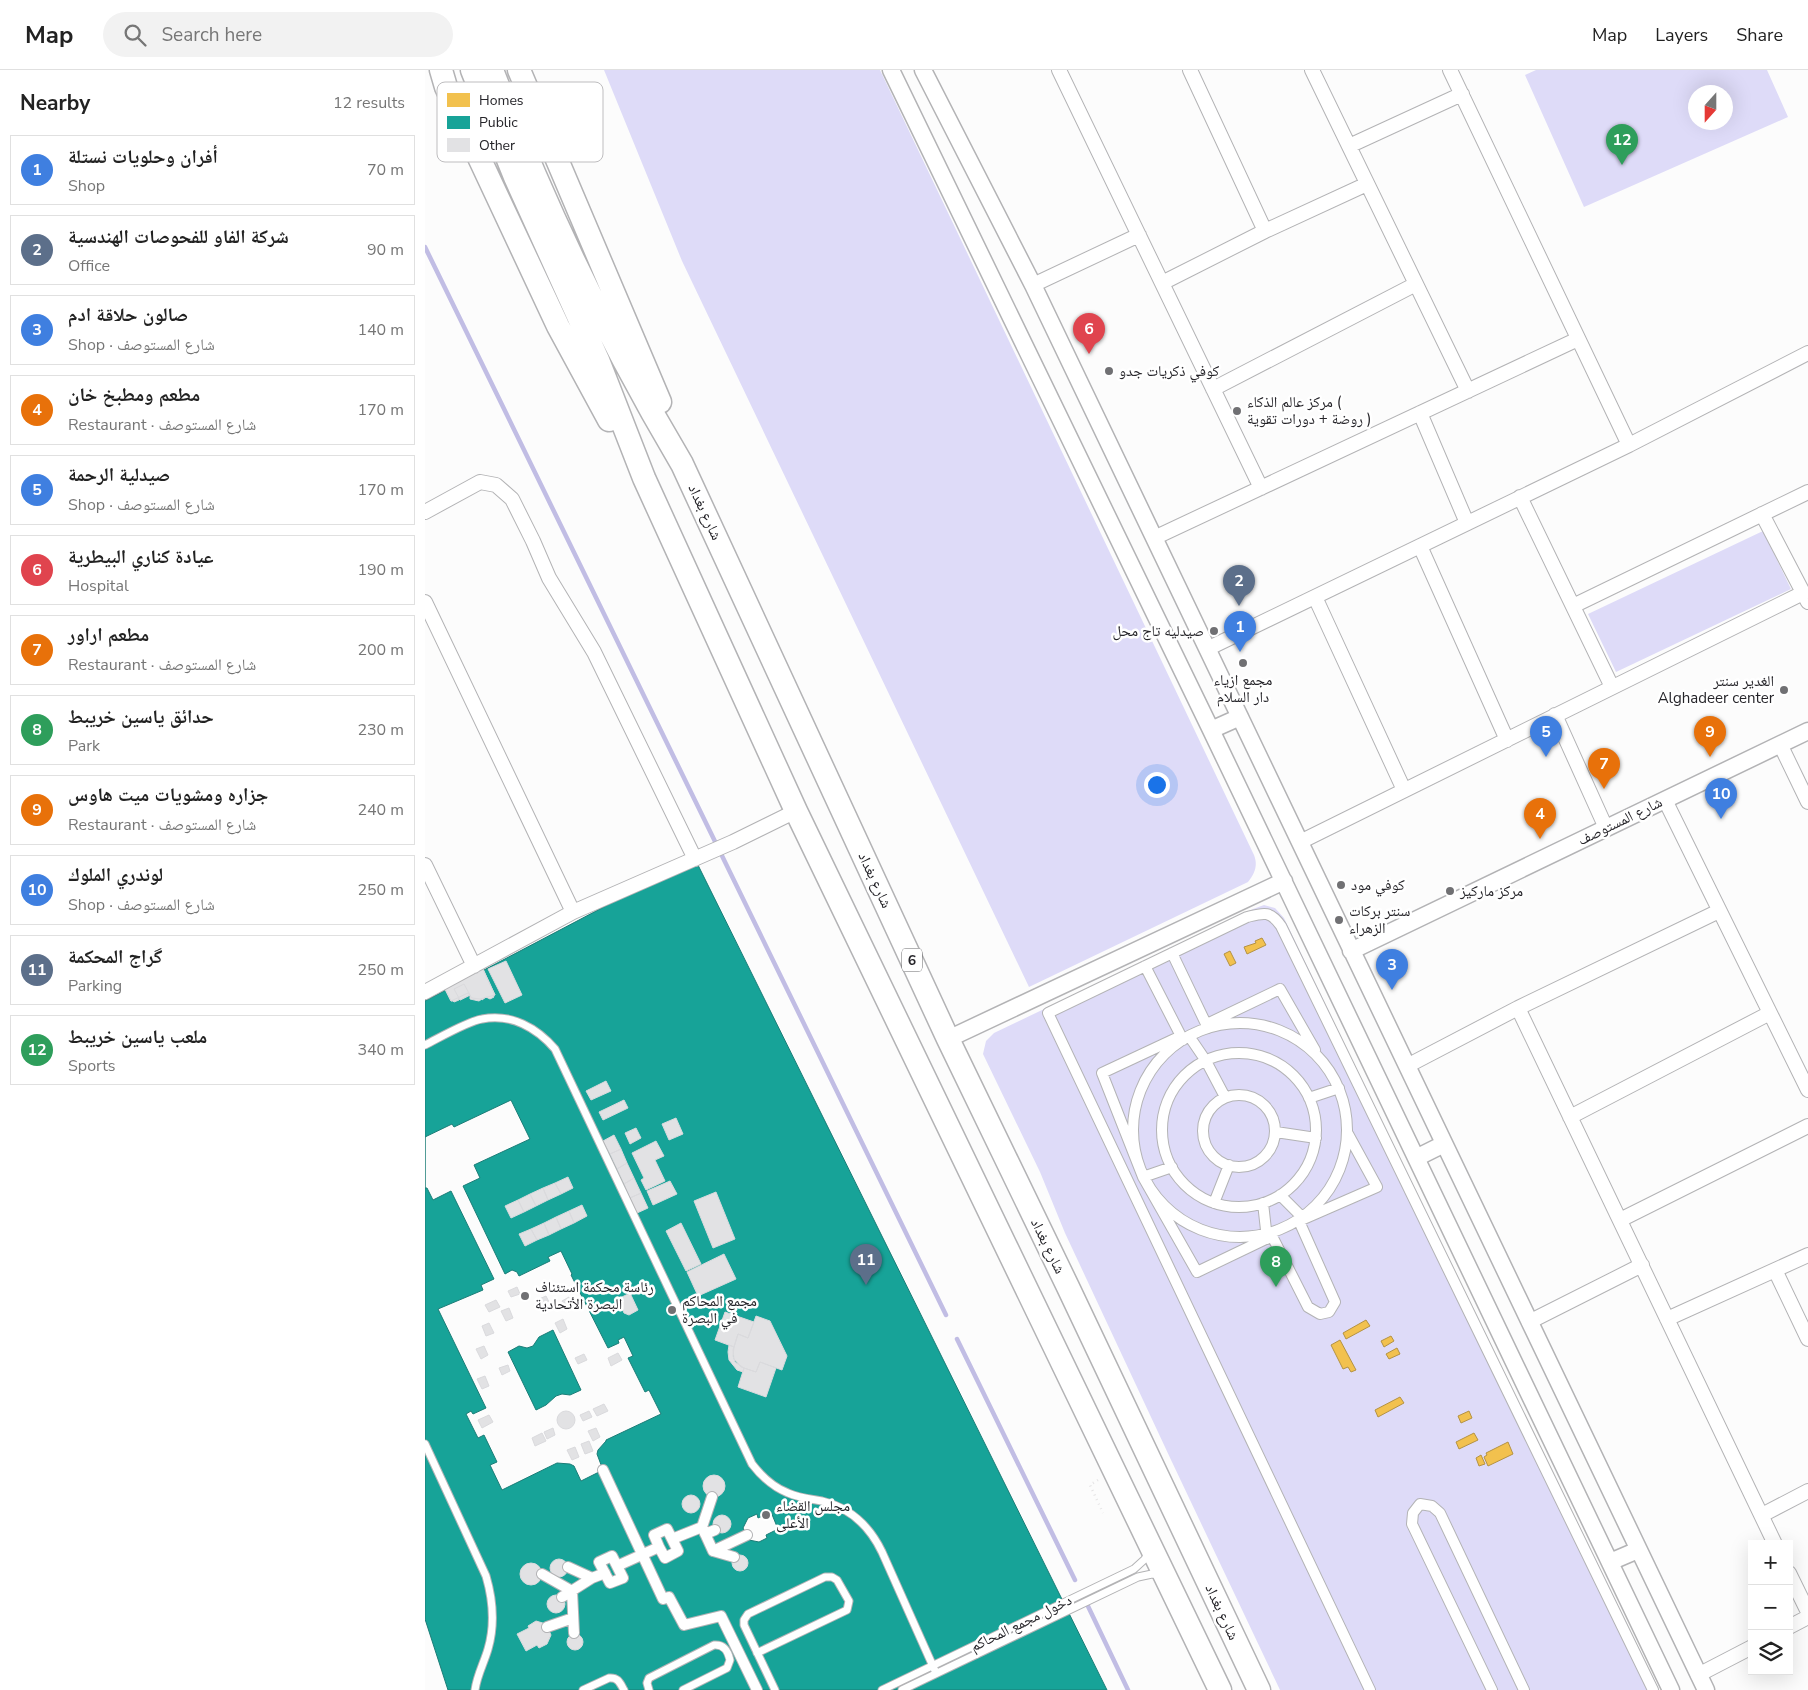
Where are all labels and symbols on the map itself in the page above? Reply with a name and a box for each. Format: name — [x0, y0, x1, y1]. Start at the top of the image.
legend — [437, 82, 603, 162]
north arrow — [1688, 85, 1733, 130]
text: Homes — [479, 91, 524, 110]
text: Public — [479, 113, 518, 132]
pin: 12 — [1606, 124, 1638, 165]
text: Other — [479, 136, 515, 155]
pin: 6 — [1073, 313, 1105, 354]
place label: كوفي ذكريات جدو — [1119, 361, 1219, 383]
marker: كوفي ذكريات جدو — [1103, 365, 1115, 377]
place label: مركز عالم الذكاء ( روضة + دورات تقوية ) — [1247, 392, 1372, 429]
marker: مركز عالم الذكاء ( روضة + دورات تقوية ) — [1231, 405, 1243, 417]
street label: شارع بغداد — [683, 481, 727, 543]
pin: 2 — [1223, 565, 1255, 606]
pin: 1 — [1224, 611, 1256, 652]
place label: صيدليه تاج محل — [1112, 621, 1204, 641]
marker: صيدليه تاج محل — [1208, 625, 1220, 637]
marker: مجمع ازياء دار السلام — [1237, 657, 1249, 669]
place label: مجمع ازياء دار السلام — [1214, 670, 1273, 707]
place label: الغدير سنتر Alghadeer center — [1658, 671, 1775, 708]
marker: الغدير سنتر Alghadeer center — [1778, 684, 1790, 696]
pin: 5 — [1530, 716, 1562, 757]
pin: 9 — [1694, 716, 1726, 757]
pin: 7 — [1588, 748, 1620, 789]
your location — [1144, 772, 1170, 798]
pin: 10 — [1705, 778, 1737, 819]
street label: شارع المستوصف — [1574, 792, 1666, 850]
pin: 4 — [1524, 798, 1556, 839]
street label: شارع بغداد — [853, 849, 897, 911]
place label: كوفي مود — [1351, 875, 1405, 897]
marker: كوفي مود — [1335, 879, 1347, 891]
place label: مركز ماركيز — [1459, 881, 1523, 901]
marker: مركز ماركيز — [1444, 885, 1456, 897]
place label: سنتر بركات الزهراء — [1349, 901, 1410, 938]
marker: سنتر بركات الزهراء — [1333, 914, 1345, 926]
road number: 6 — [902, 948, 922, 972]
pin: 3 — [1376, 949, 1408, 990]
street label: شارع بغداد — [1026, 1215, 1070, 1277]
pin: 11 — [850, 1244, 882, 1285]
pin: 8 — [1260, 1246, 1292, 1287]
place label: رئاسة محكمة استئناف البصرة الأتحادية — [535, 1277, 654, 1314]
marker: رئاسة محكمة استئناف البصرة الأتحادية — [519, 1290, 531, 1302]
place label: مجمع المحاكم في البصرة — [682, 1291, 757, 1330]
marker: مجمع المحاكم في البصرة — [666, 1304, 678, 1316]
place label: مجلس القضاء الأعلى — [776, 1496, 850, 1533]
marker: مجلس القضاء الأعلى — [760, 1509, 772, 1521]
street label: شارع بغداد — [1200, 1581, 1244, 1643]
street label: دخول مجمع المحاكم — [967, 1590, 1075, 1656]

